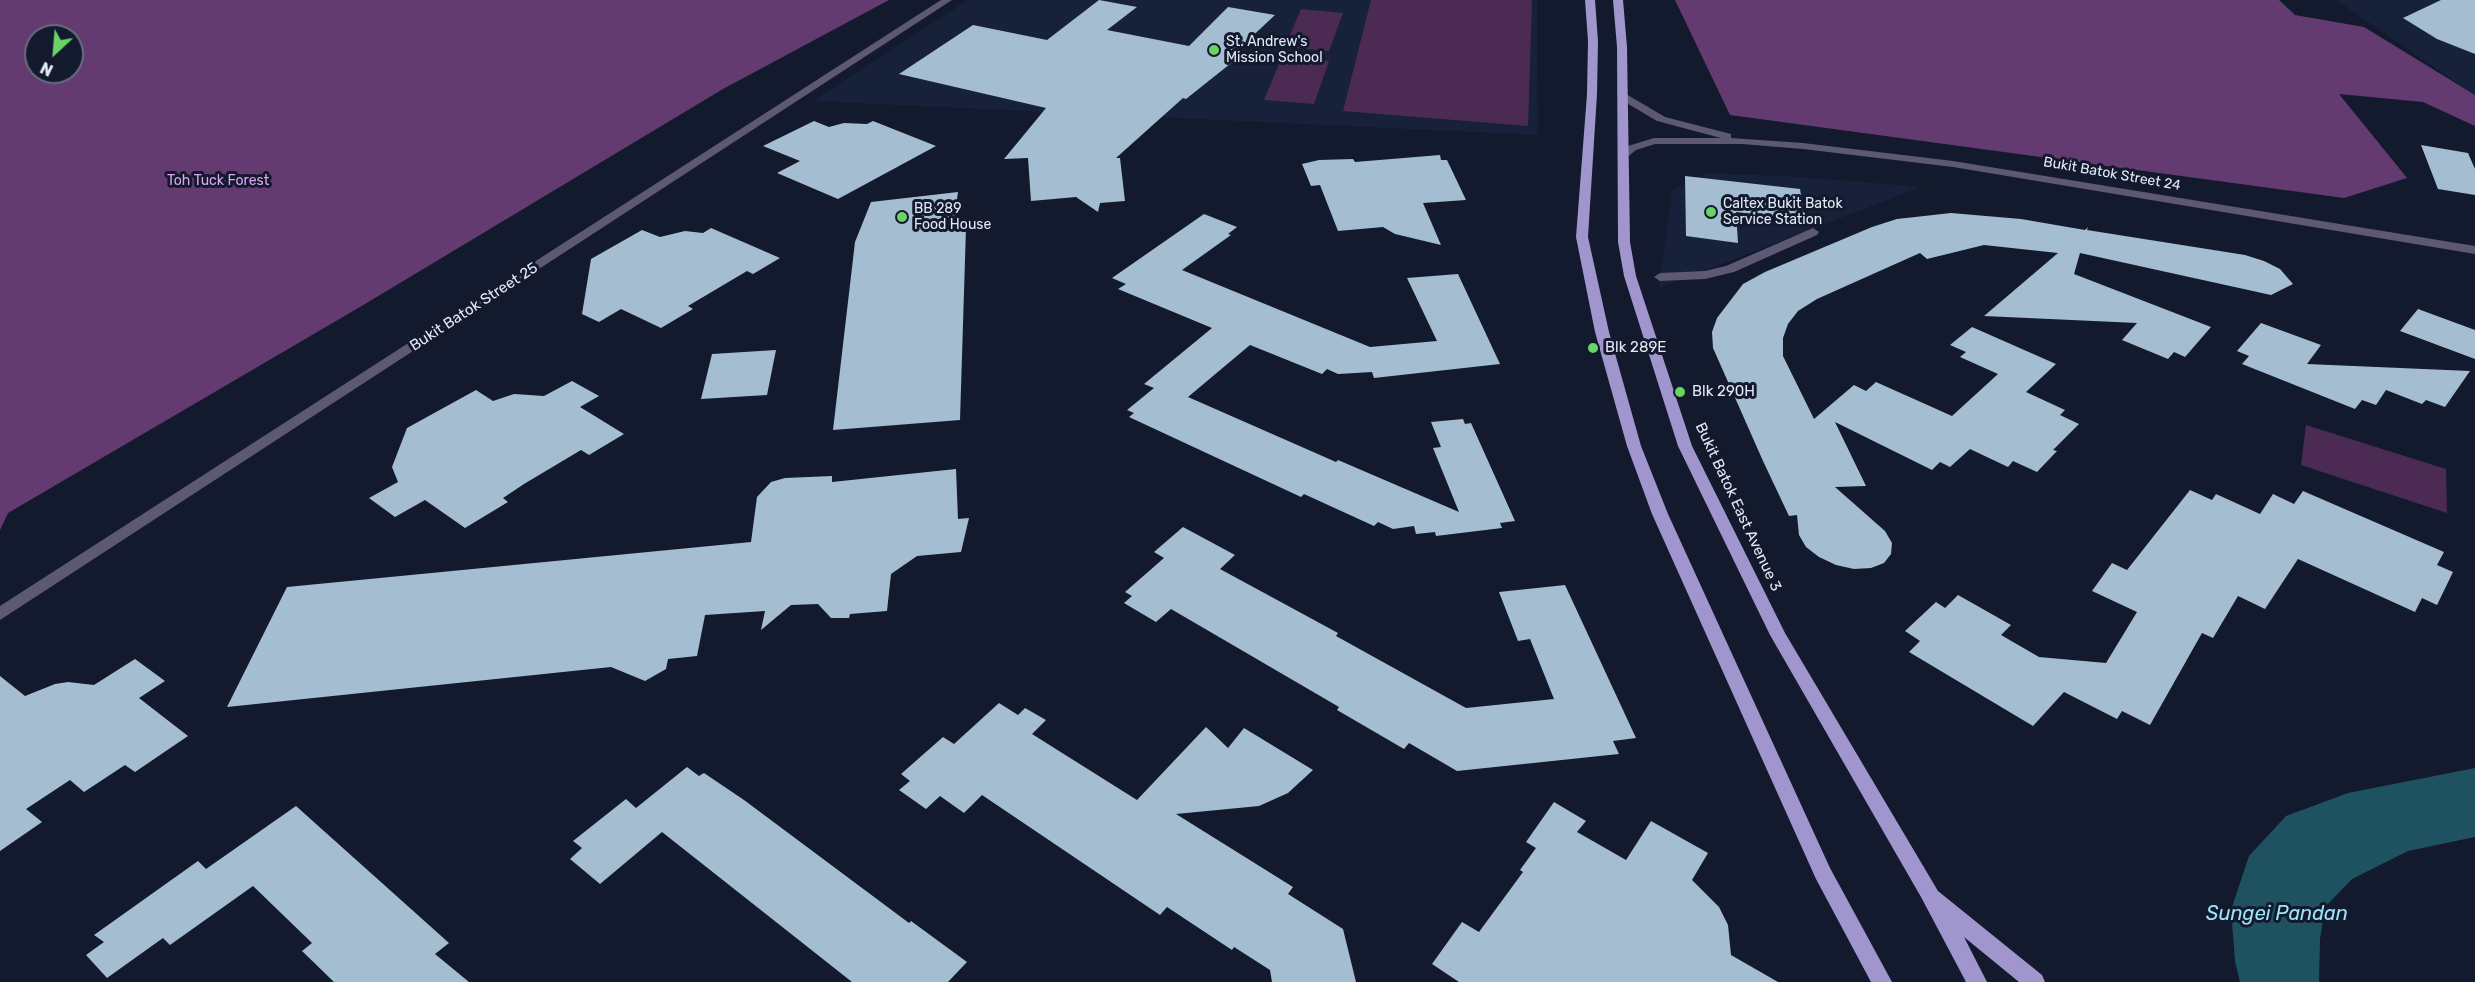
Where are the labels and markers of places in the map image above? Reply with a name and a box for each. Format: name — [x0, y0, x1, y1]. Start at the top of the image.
place label: St. Andrew's Mission School — [1226, 34, 1323, 66]
marker: St. Andrew's Mission School — [1207, 43, 1221, 57]
place label: Caltex Bukit Batok Service Station — [1723, 196, 1843, 228]
place label: BB 289 Food House — [914, 201, 991, 234]
marker: Caltex Bukit Batok Service Station — [1704, 205, 1718, 219]
marker: BB 289 Food House — [895, 210, 909, 224]
place label: Blk 289E — [1605, 339, 1666, 357]
marker: Blk 289E — [1586, 341, 1600, 355]
place label: Blk 290H — [1692, 383, 1755, 401]
marker: Blk 290H — [1673, 385, 1687, 399]

